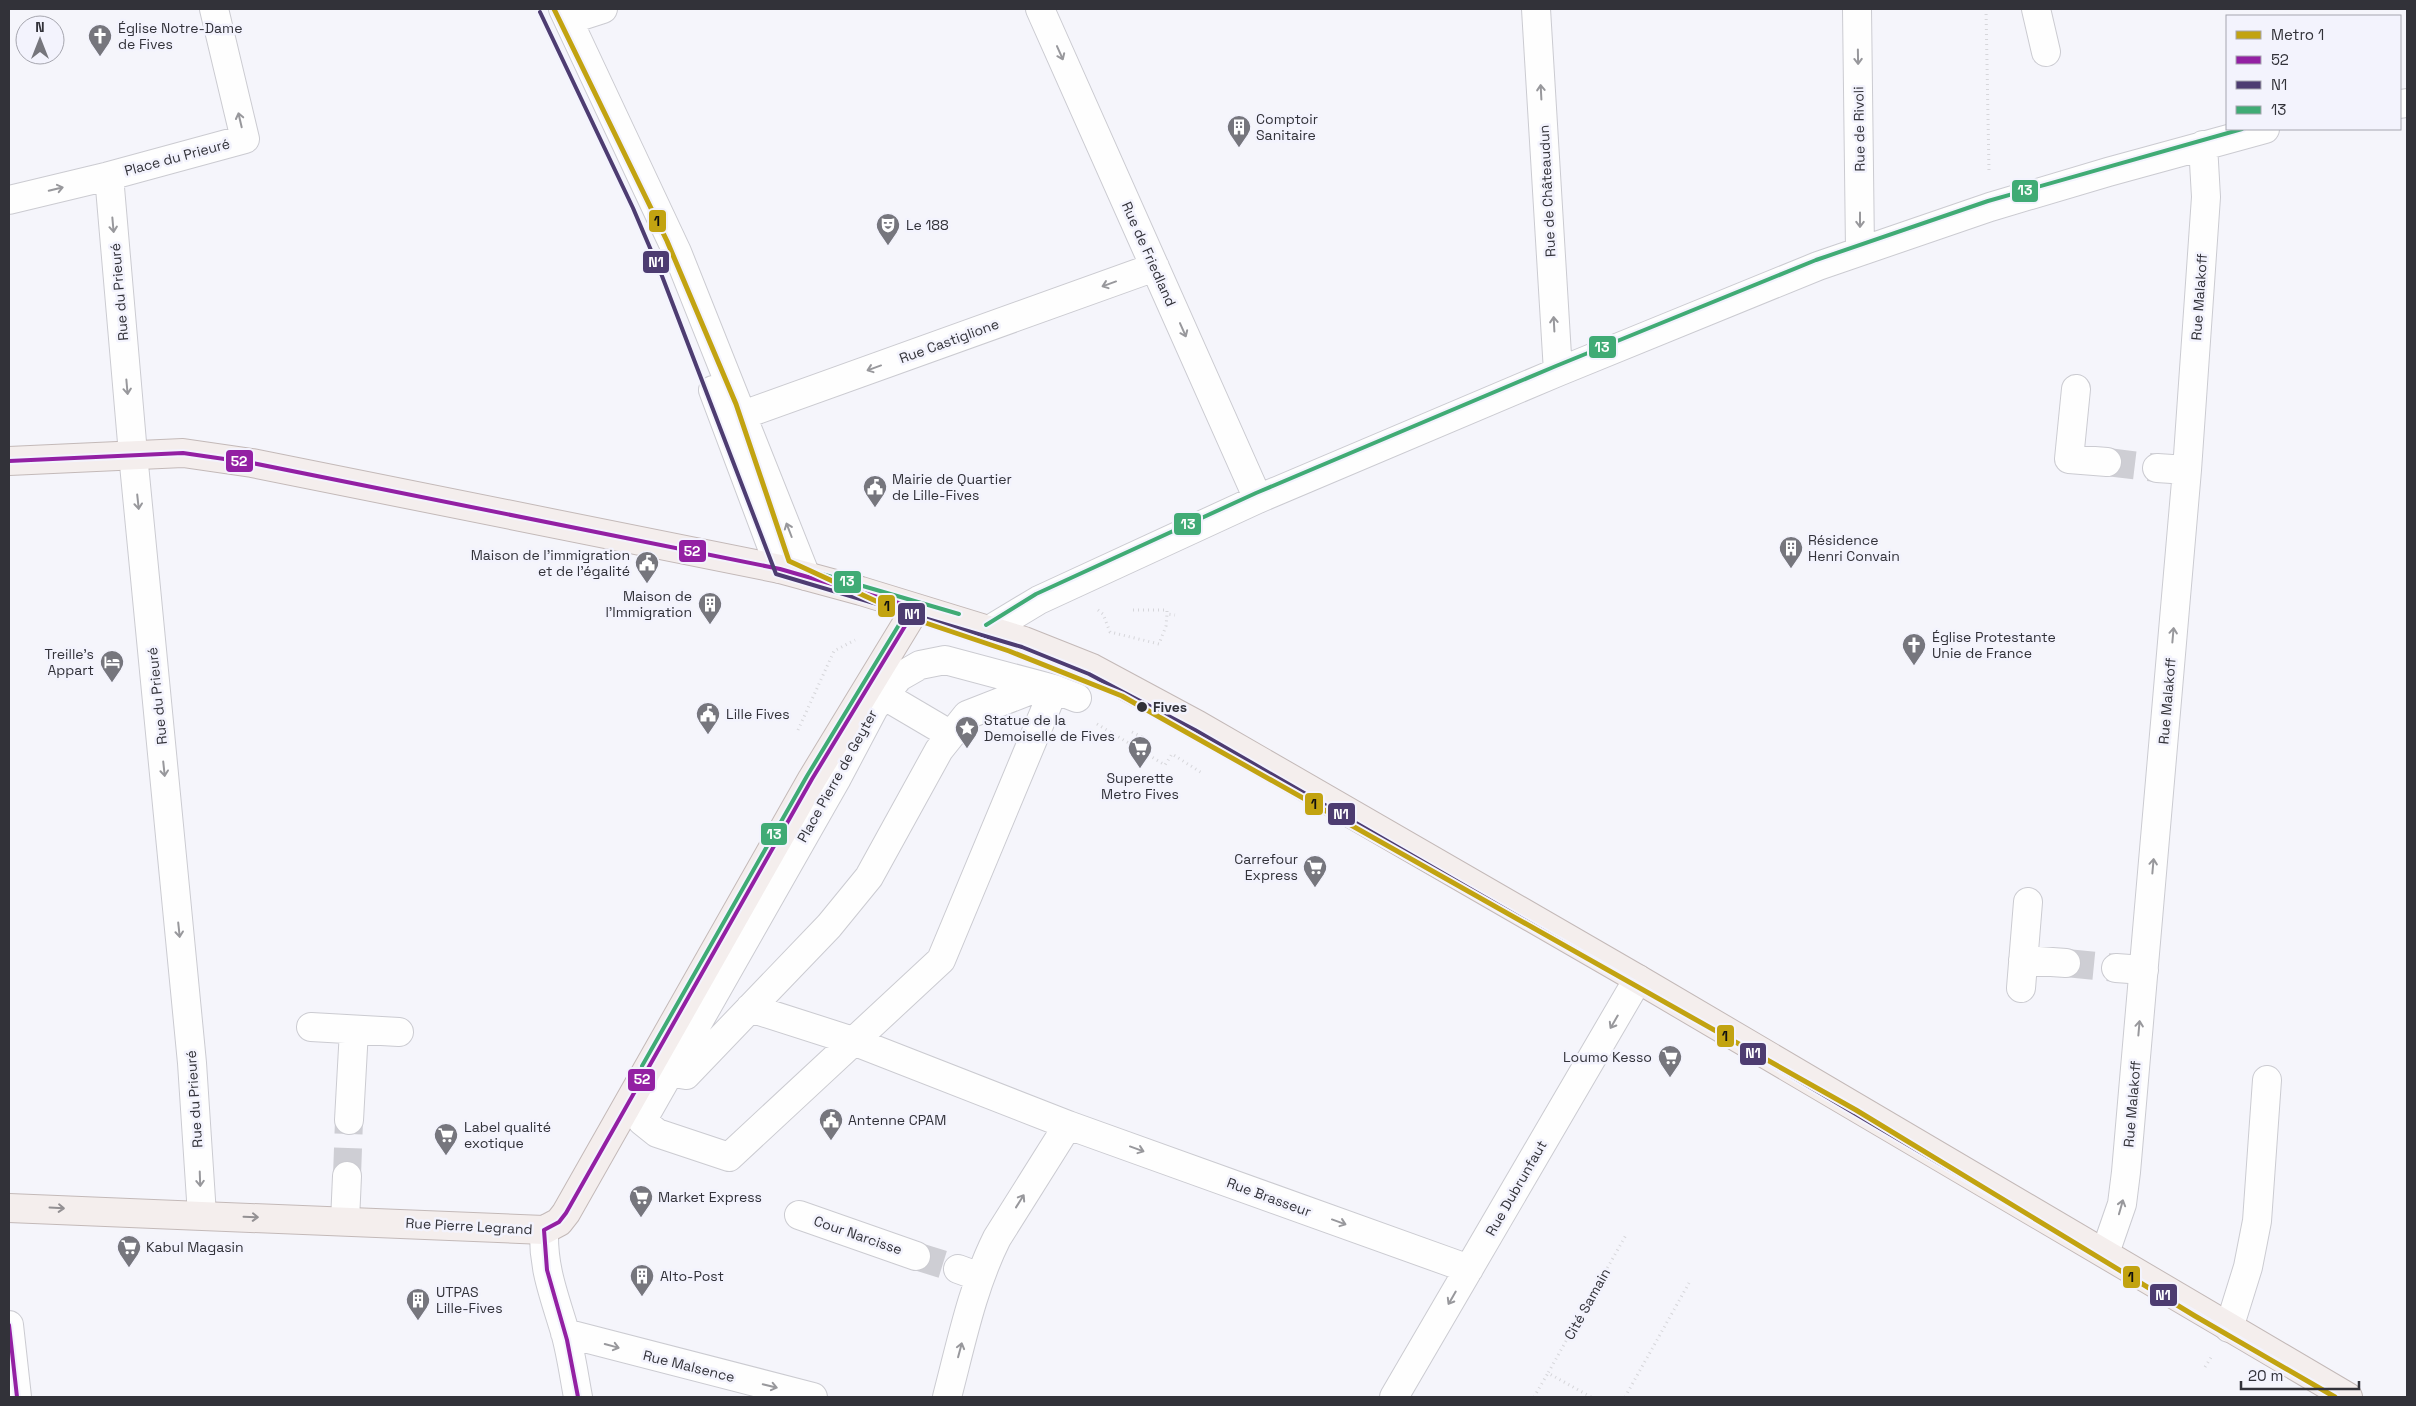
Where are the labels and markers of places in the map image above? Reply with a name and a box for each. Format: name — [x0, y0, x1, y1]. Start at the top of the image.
place label: Église Notre-Dame de Fives — [118, 19, 242, 53]
church icon: Église Notre-Dame de Fives — [87, 23, 113, 57]
place label: Comptoir Sanitaire — [1256, 110, 1318, 144]
building icon: Comptoir Sanitaire — [1226, 114, 1252, 148]
theatre icon: Le 188 — [875, 212, 901, 246]
place label: Le 188 — [906, 216, 949, 234]
place label: Mairie de Quartier de Lille-Fives — [892, 470, 1012, 504]
public building icon: Mairie de Quartier de Lille-Fives — [862, 474, 888, 508]
place label: Résidence Henri Convain — [1808, 531, 1900, 565]
building icon: Résidence Henri Convain — [1778, 535, 1804, 569]
place label: Maison de l’immigration et de l’égalité — [471, 546, 630, 580]
public building icon: Maison de l’immigration et de l’égalité — [634, 550, 660, 584]
place label: Maison de l'Immigration — [605, 587, 692, 621]
building icon: Maison de l'Immigration — [697, 591, 723, 625]
place label: Église Protestante Unie de France — [1932, 628, 2056, 662]
church icon: Église Protestante Unie de France — [1901, 632, 1927, 666]
place label: Treille's Appart — [45, 645, 94, 679]
hotel icon: Treille's Appart — [99, 649, 125, 683]
place label: Fives — [1153, 698, 1187, 716]
marker: Fives — [1135, 700, 1149, 714]
public building icon: Lille Fives — [695, 701, 721, 735]
place label: Lille Fives — [726, 705, 790, 723]
place label: Statue de la Demoiselle de Fives — [984, 711, 1115, 745]
place icon: Statue de la Demoiselle de Fives — [954, 715, 980, 749]
supermarket icon: Superette Metro Fives — [1127, 735, 1153, 769]
place label: Superette Metro Fives — [1101, 769, 1179, 803]
place label: Carrefour Express — [1234, 850, 1298, 884]
supermarket icon: Carrefour Express — [1302, 854, 1328, 888]
supermarket icon: Loumo Kesso — [1657, 1044, 1683, 1078]
place label: Loumo Kesso — [1563, 1048, 1652, 1066]
public building icon: Antenne CPAM — [818, 1107, 844, 1141]
place label: Antenne CPAM — [848, 1111, 946, 1129]
place label: Label qualité exotique — [464, 1118, 551, 1152]
supermarket icon: Label qualité exotique — [433, 1122, 459, 1156]
supermarket icon: Market Express — [628, 1184, 654, 1218]
place label: Market Express — [658, 1188, 762, 1206]
supermarket icon: Kabul Magasin — [116, 1234, 142, 1268]
place label: Kabul Magasin — [146, 1238, 244, 1256]
building icon: Alto-Post — [629, 1263, 655, 1297]
place label: Alto-Post — [660, 1267, 724, 1285]
place label: UTPAS Lille-Fives — [436, 1283, 503, 1317]
building icon: UTPAS Lille-Fives — [405, 1287, 431, 1321]

